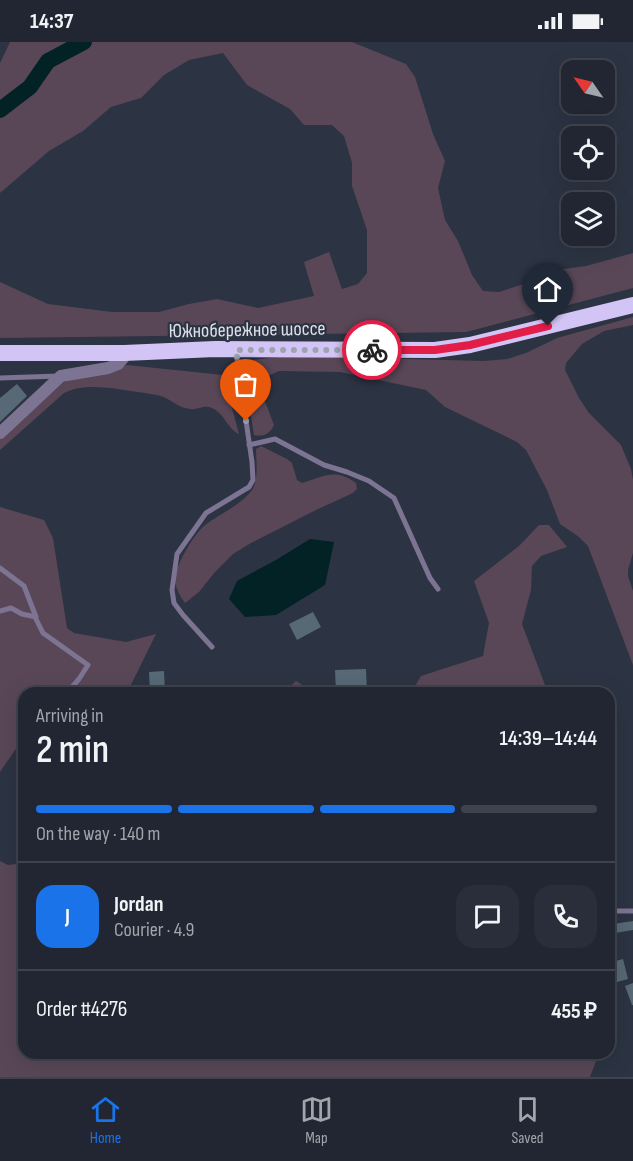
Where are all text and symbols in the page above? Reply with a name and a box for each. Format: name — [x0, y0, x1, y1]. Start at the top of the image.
text: 14:37 — [30, 8, 73, 35]
north arrow — [561, 60, 615, 114]
map controls — [561, 60, 615, 246]
button: locate — [561, 126, 615, 180]
button: layers — [561, 192, 615, 246]
pin — [522, 264, 573, 326]
icon: home — [531, 273, 564, 306]
street label: Южнобережное шоссе — [168, 317, 326, 343]
courier — [342, 320, 402, 380]
icon: bike — [356, 334, 389, 367]
pin — [220, 359, 271, 421]
icon: bag — [229, 368, 262, 401]
text: Arriving in — [36, 704, 104, 728]
text: 14:39–14:44 — [500, 725, 597, 752]
text: 2 min — [36, 727, 109, 774]
text: On the way · 140 m — [36, 822, 160, 846]
button: chat — [456, 885, 519, 948]
button: phone — [534, 885, 597, 948]
text: Jordan — [114, 891, 163, 918]
text: J — [65, 903, 70, 930]
text: Courier · 4.9 — [114, 918, 194, 942]
text: Order #4276 — [36, 996, 127, 1023]
text: 455 ₽ — [551, 998, 597, 1025]
tab: Home — [89, 1093, 122, 1148]
tab: Map — [300, 1093, 333, 1148]
tab: Saved — [511, 1093, 544, 1148]

